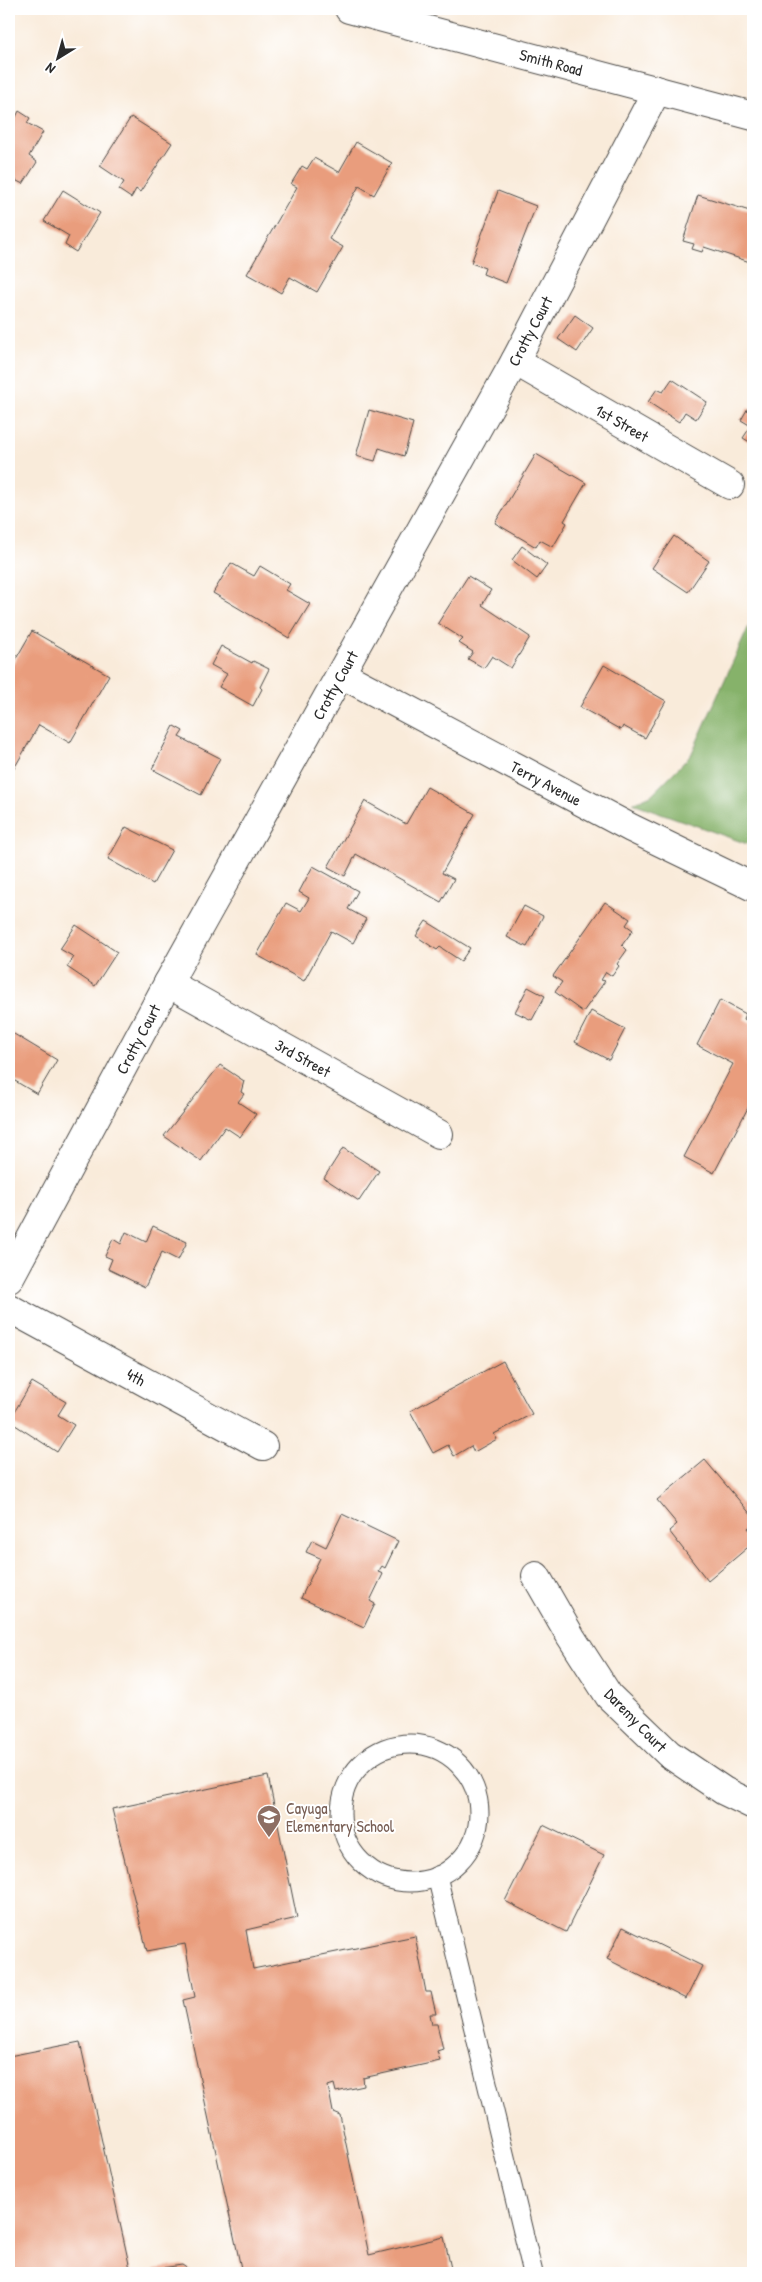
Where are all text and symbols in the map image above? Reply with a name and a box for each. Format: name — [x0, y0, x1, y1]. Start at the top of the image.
north arrow — [32, 32, 82, 82]
street label: Smith Road — [517, 43, 585, 81]
text: N — [41, 59, 59, 79]
street label: Crotty Court — [502, 292, 558, 370]
street label: 1st Street — [591, 399, 653, 447]
street label: Crotty Court — [307, 646, 363, 724]
street label: Terry Avenue — [507, 755, 586, 811]
street label: Crotty Court — [110, 1000, 166, 1078]
street label: 3rd Street — [271, 1034, 335, 1083]
street label: 4th — [123, 1363, 150, 1391]
street label: Daremy Court — [600, 1683, 672, 1757]
place label: Cayuga Elementary School — [286, 1797, 395, 1837]
school or university icon: Cayuga Elementary School — [256, 1804, 282, 1838]

